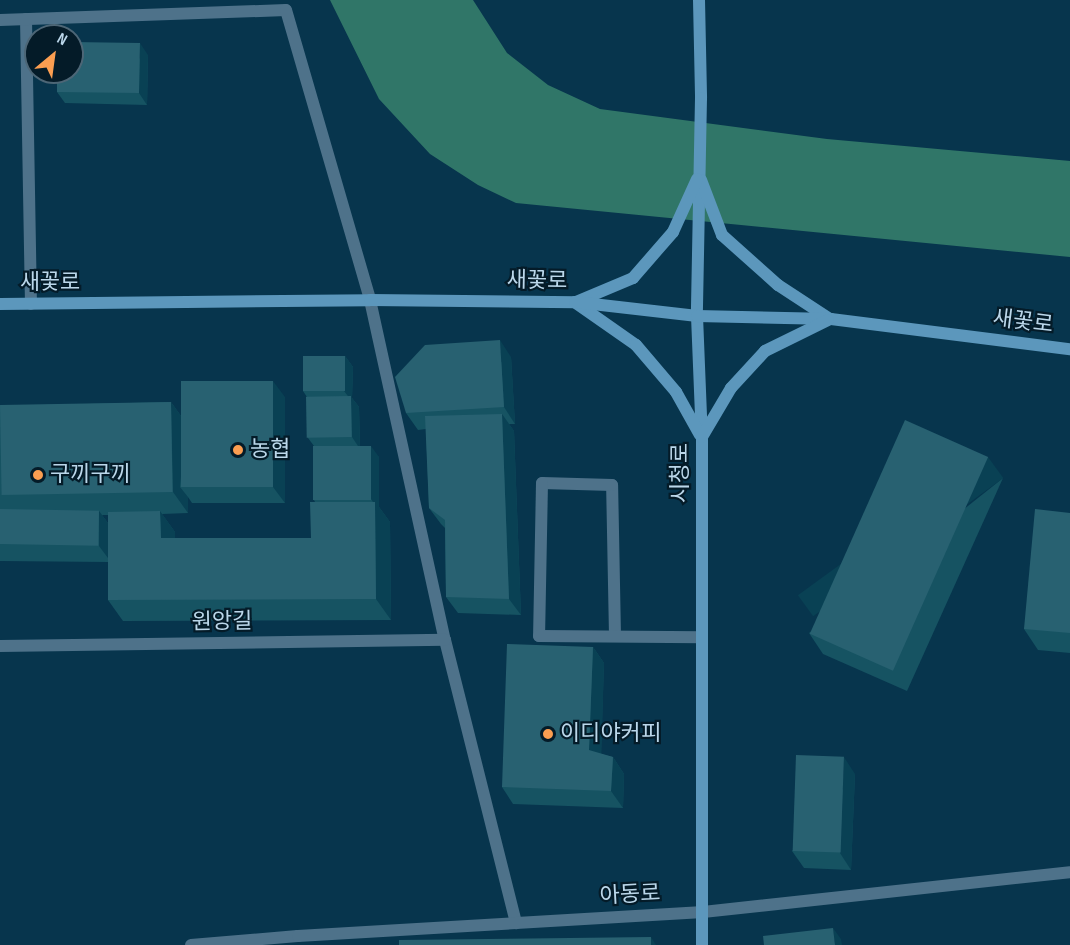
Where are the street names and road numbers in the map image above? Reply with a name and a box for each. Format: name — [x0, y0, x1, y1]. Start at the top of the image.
street label: 새꽃로 — [506, 267, 568, 295]
street label: 새꽃로 — [20, 270, 80, 296]
street label: 새꽃로 — [991, 305, 1055, 339]
street label: 시청로 — [668, 443, 694, 503]
street label: 원앙길 — [191, 608, 253, 636]
street label: 아동로 — [599, 880, 661, 910]

